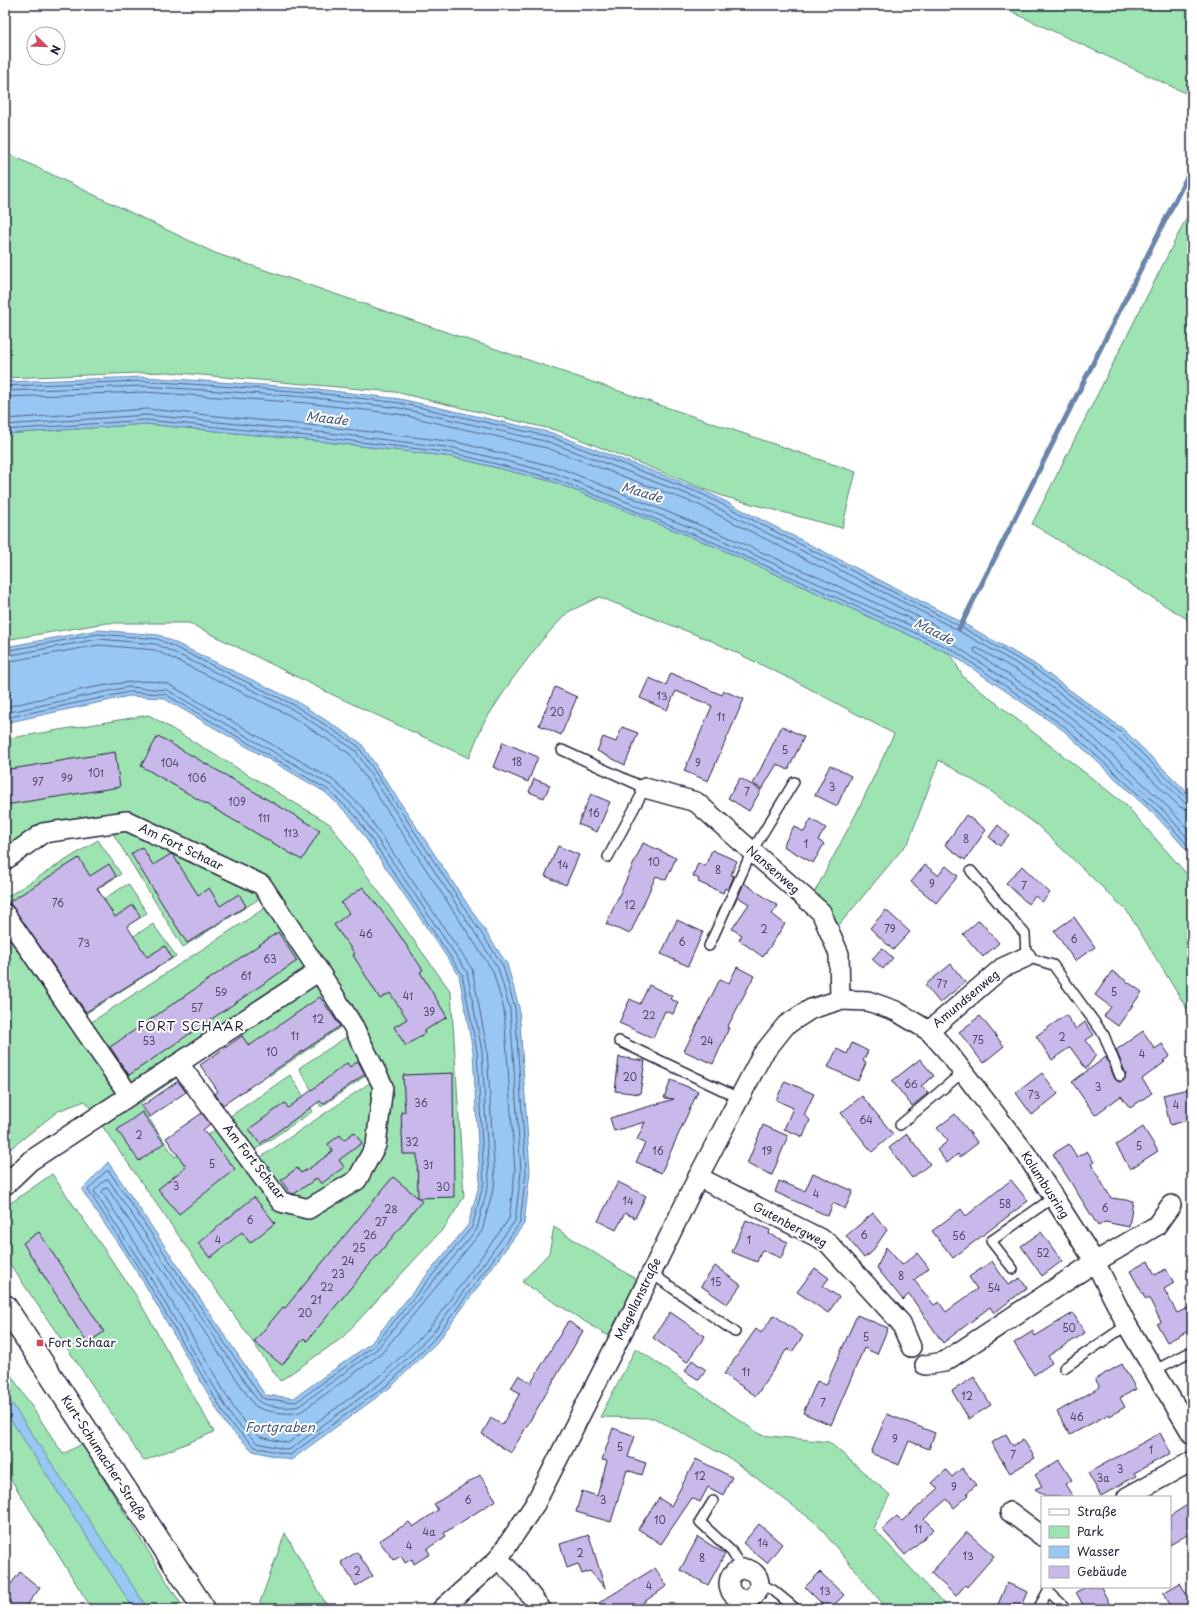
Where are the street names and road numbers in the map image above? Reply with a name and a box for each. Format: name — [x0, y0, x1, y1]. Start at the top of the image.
street label: Am Fort Schaar — [136, 818, 227, 875]
street label: Nansenweg — [743, 841, 804, 898]
street label: Amundsenweg — [928, 965, 1003, 1032]
street label: Am Fort Schaar — [219, 1120, 290, 1203]
street label: Kolumbusring — [1017, 1147, 1074, 1222]
street label: Gutenbergweg — [750, 1197, 831, 1251]
street label: Magellanstraße — [609, 1254, 665, 1343]
street label: Kurt-Schumacher-Straße — [57, 1391, 152, 1524]

